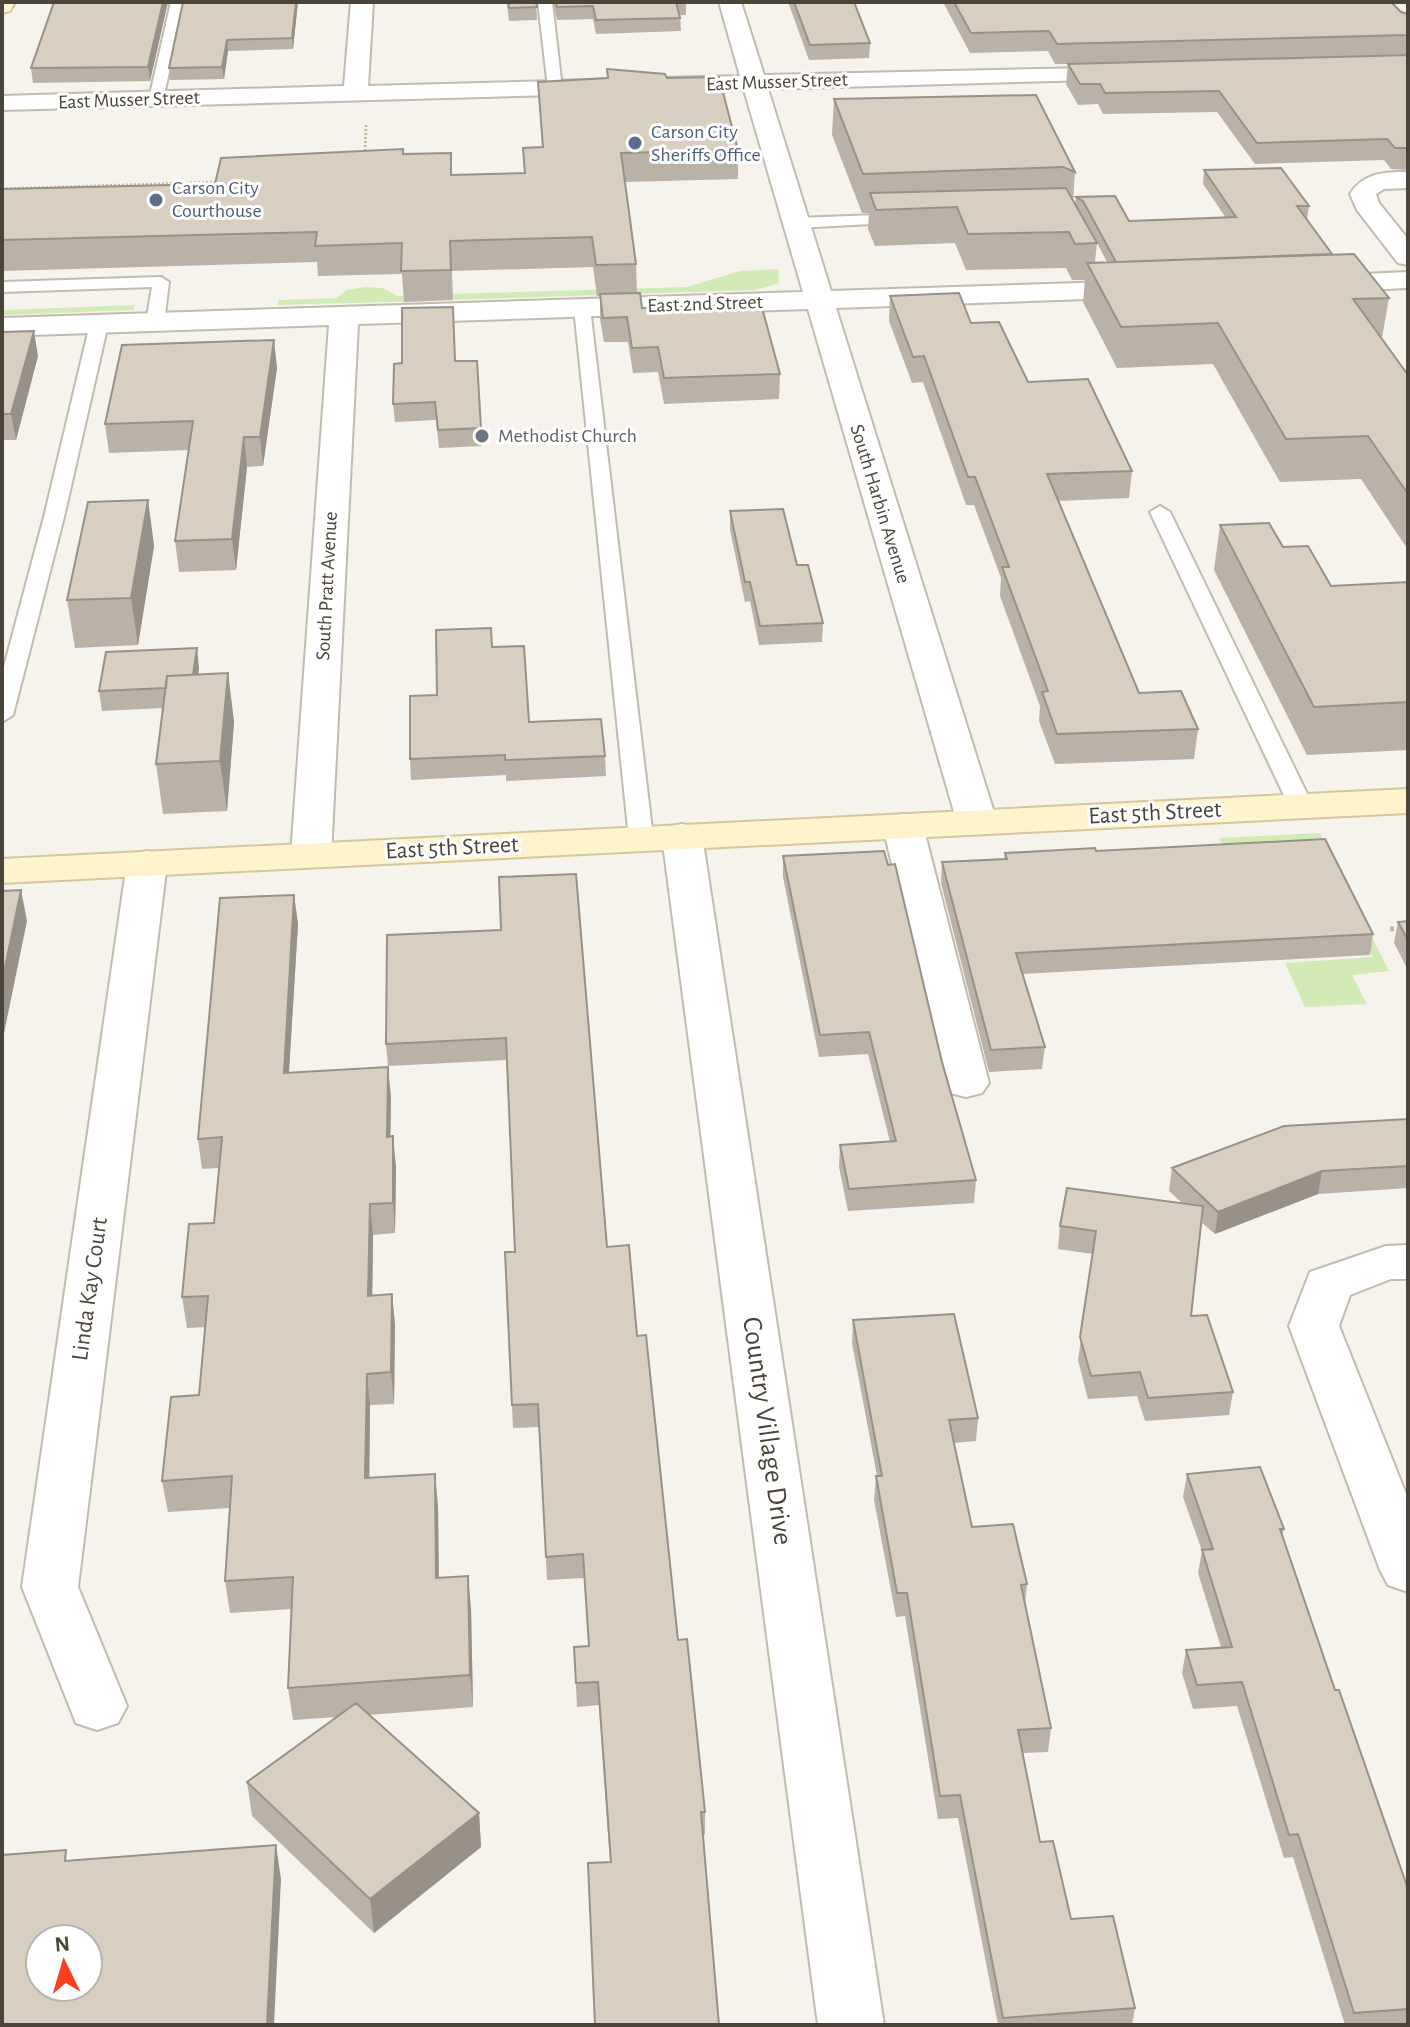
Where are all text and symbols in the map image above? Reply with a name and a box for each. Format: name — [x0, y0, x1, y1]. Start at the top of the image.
street label: East Musser Street — [706, 70, 849, 94]
street label: East Musser Street — [58, 88, 201, 112]
place label: Carson City Sheriffs Office — [651, 122, 761, 165]
marker: Carson City Sheriffs Office — [626, 134, 644, 152]
place label: Carson City Courthouse — [172, 178, 262, 221]
marker: Carson City Courthouse — [147, 191, 165, 209]
street label: East 2nd Street — [647, 292, 764, 316]
street label: South Harbin Avenue — [846, 422, 914, 586]
place label: Methodist Church — [498, 426, 637, 446]
marker: Methodist Church — [473, 427, 491, 445]
street label: South Pratt Avenue — [313, 511, 341, 661]
street label: East 5th Street — [1088, 798, 1223, 828]
street label: East 5th Street — [385, 833, 520, 863]
street label: Linda Kay Court — [68, 1215, 112, 1362]
street label: Country Village Drive — [737, 1315, 797, 1547]
north arrow — [24, 1923, 104, 2003]
text: N — [54, 1932, 71, 1956]

